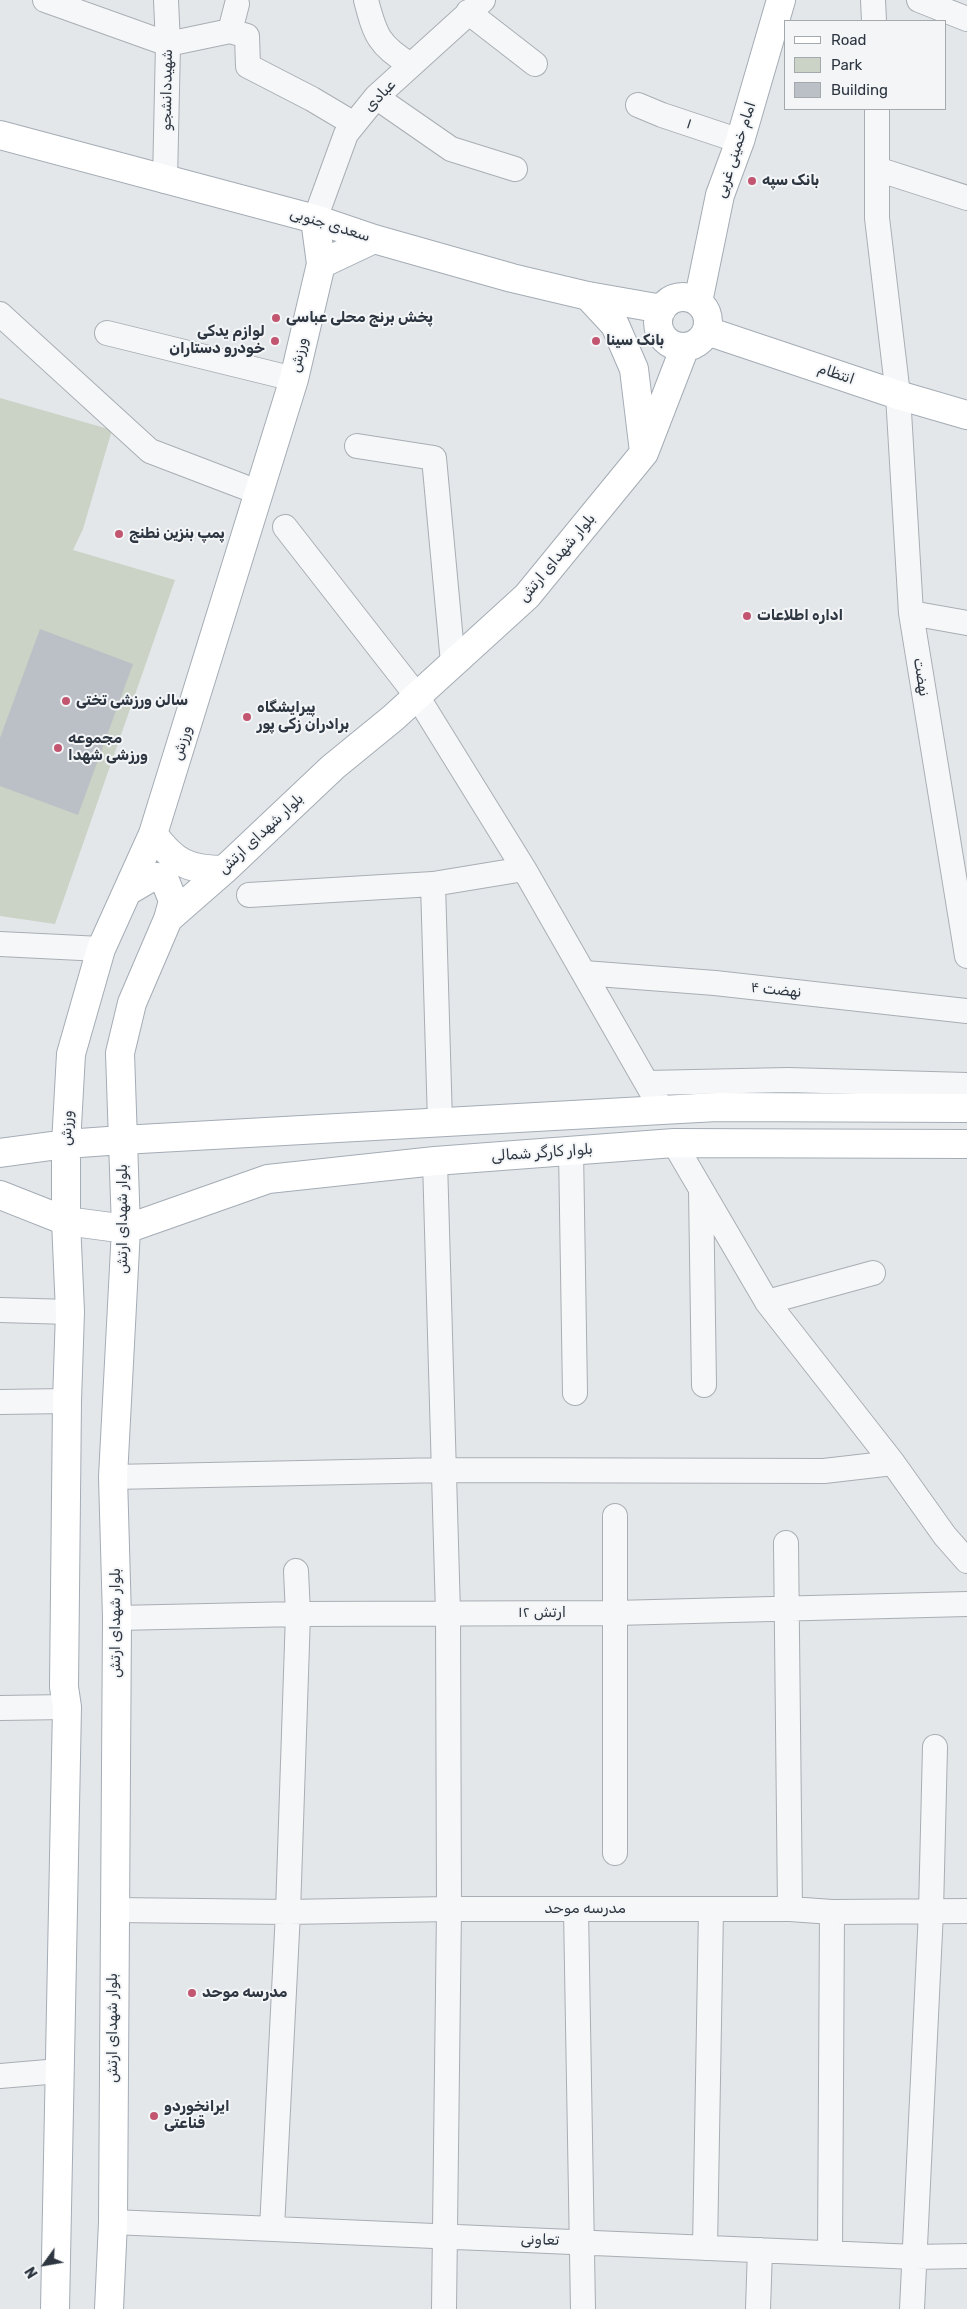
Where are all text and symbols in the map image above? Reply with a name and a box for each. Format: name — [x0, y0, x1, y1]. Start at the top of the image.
legend — [784, 20, 947, 110]
text: Road — [831, 31, 867, 49]
street label: شهیددانشجو — [157, 49, 177, 131]
text: Park — [831, 56, 862, 74]
street label: عبادی — [360, 76, 400, 116]
text: Building — [831, 81, 888, 99]
street label: امام خمینی غربی — [712, 99, 760, 201]
street label: ۱ — [684, 115, 694, 133]
place label: بانک سپه — [762, 172, 819, 190]
marker: بانک سپه — [746, 175, 758, 187]
street label: سعدی جنوبی — [288, 204, 372, 246]
place label: پخش برنج محلی عباسی — [286, 309, 433, 327]
marker: پخش برنج محلی عباسی — [270, 312, 282, 324]
place label: لوازم یدکی خودرو دستاران — [169, 323, 265, 358]
place label: بانک سینا — [606, 332, 664, 350]
marker: لوازم یدکی خودرو دستاران — [269, 335, 281, 347]
marker: بانک سینا — [590, 335, 602, 347]
street label: ورزش — [286, 336, 312, 374]
street label: انتظام — [815, 359, 857, 389]
street label: بلوار شهدای ارتش — [515, 510, 599, 606]
place label: پمپ بنزین نطنج — [129, 525, 225, 543]
marker: پمپ بنزین نطنج — [113, 528, 125, 540]
place label: اداره اطلاعات — [757, 607, 843, 625]
marker: اداره اطلاعات — [741, 610, 753, 622]
street label: نهضت — [909, 656, 933, 698]
place label: سالن ورزشی تختی — [76, 692, 188, 710]
marker: سالن ورزشی تختی — [60, 695, 72, 707]
place label: پیرایشگاه برادران زکی پور — [257, 699, 349, 734]
marker: پیرایشگاه برادران زکی پور — [241, 711, 253, 723]
street label: ورزش — [168, 723, 196, 763]
place label: مجموعه ورزشی شهدا — [68, 730, 148, 765]
marker: مجموعه ورزشی شهدا — [52, 742, 64, 754]
street label: بلوار شهدای ارتش — [215, 790, 307, 878]
street label: نهضت ۴ — [750, 978, 802, 1002]
street label: ورزش — [57, 1110, 77, 1146]
street label: بلوار کارگر شمالی — [491, 1140, 593, 1166]
street label: بلوار شهدای ارتش — [114, 1164, 132, 1274]
street label: بلوار شهدای ارتش — [107, 1568, 125, 1678]
street label: ارتش ۱۲ — [518, 1604, 566, 1622]
street label: مدرسه موحد — [544, 1900, 626, 1918]
street label: بلوار شهدای ارتش — [104, 1973, 122, 2083]
place label: مدرسه موحد — [202, 1984, 287, 2002]
marker: مدرسه موحد — [186, 1987, 198, 1999]
place label: ایرانخوردو قناعتی — [164, 2098, 230, 2133]
marker: ایرانخوردو قناعتی — [148, 2110, 160, 2122]
street label: تعاونی — [520, 2230, 560, 2250]
north arrow — [20, 2239, 70, 2289]
text: N — [22, 2263, 42, 2281]

